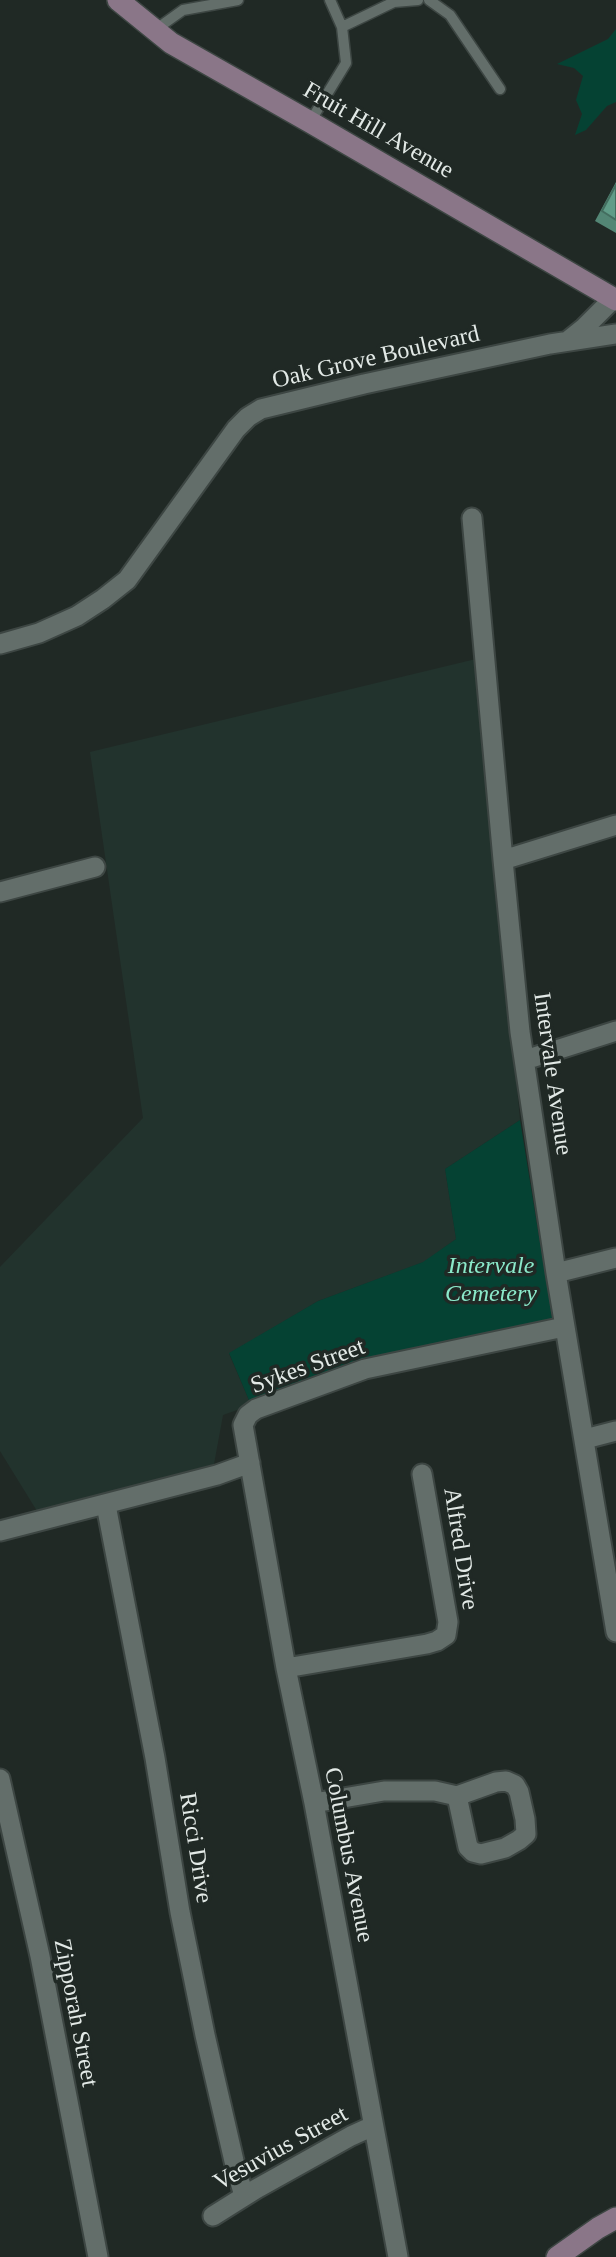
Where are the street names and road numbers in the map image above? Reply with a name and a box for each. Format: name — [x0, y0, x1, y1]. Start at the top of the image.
street label: Fruit Hill Avenue — [298, 76, 458, 186]
street label: Oak Grove Boulevard — [270, 320, 482, 396]
street label: Intervale Avenue — [526, 991, 578, 1157]
street label: Sykes Street — [247, 1333, 369, 1401]
street label: Alfred Drive — [436, 1486, 484, 1612]
street label: Columbus Avenue — [317, 1765, 379, 1945]
street label: Ricci Drive — [172, 1791, 218, 1905]
street label: Zipporah Street — [47, 1937, 103, 2089]
street label: Vesuvius Street — [209, 2100, 353, 2198]

